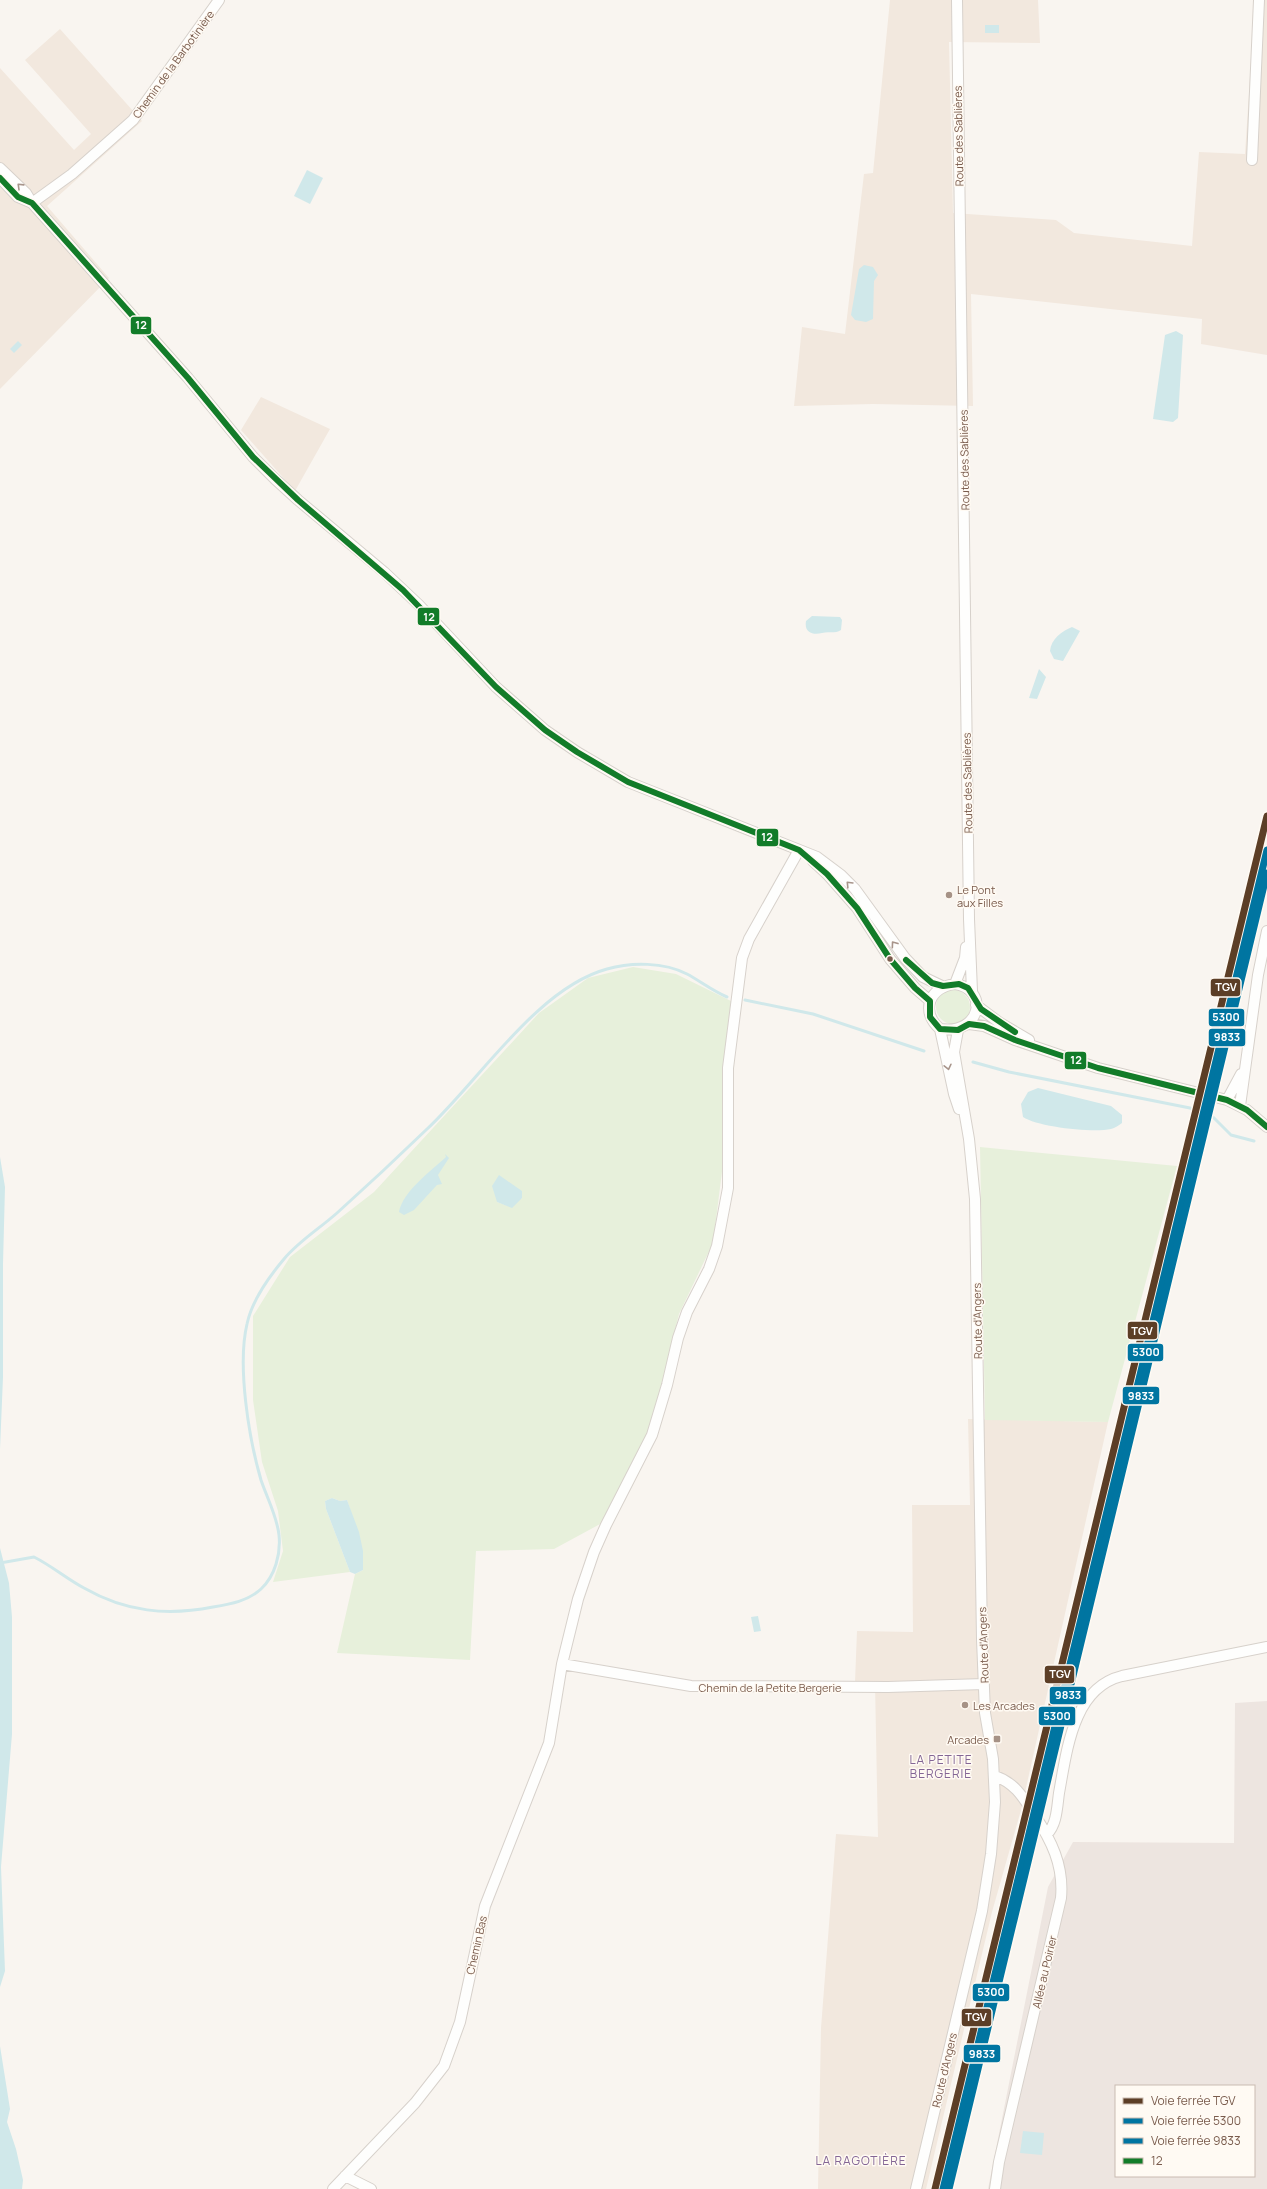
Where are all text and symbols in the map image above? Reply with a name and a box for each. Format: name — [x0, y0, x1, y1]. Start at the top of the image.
street label: Chemin de la Barbotinière — [129, 7, 218, 121]
street label: Route des Sablières — [950, 85, 966, 186]
one-way arrow — [17, 184, 25, 191]
line badge: 12 — [130, 316, 152, 335]
text: 12 — [135, 317, 147, 332]
street label: Route des Sablières — [956, 409, 972, 510]
line badge: 12 — [417, 607, 440, 626]
text: 12 — [423, 609, 435, 624]
street label: Route des Sablières — [959, 732, 975, 833]
line badge: 12 — [756, 828, 779, 847]
text: 12 — [761, 829, 773, 844]
one-way arrow — [847, 881, 854, 889]
place label: Le Pont aux Filles — [957, 882, 1003, 910]
marker: Le Pont aux Filles — [944, 890, 954, 900]
one-way arrow — [892, 941, 899, 948]
unlabelled marker — [885, 954, 895, 964]
line badge: TGV — [1210, 978, 1241, 997]
text: TGV — [1215, 979, 1237, 994]
line badge: 5300 — [1208, 1008, 1245, 1027]
text: 5300 — [1212, 1009, 1240, 1024]
line badge: 9833 — [1208, 1028, 1246, 1047]
text: 9833 — [1214, 1029, 1240, 1044]
line badge: 12 — [1064, 1051, 1087, 1070]
text: 12 — [1070, 1052, 1082, 1067]
one-way arrow — [943, 1064, 951, 1070]
street label: Route d'Angers — [969, 1283, 985, 1359]
line badge: TGV — [1127, 1321, 1158, 1340]
text: TGV — [1131, 1323, 1153, 1338]
line badge: 5300 — [1127, 1343, 1164, 1362]
text: 5300 — [1132, 1344, 1160, 1359]
line badge: 9833 — [1122, 1386, 1160, 1405]
text: 9833 — [1128, 1388, 1154, 1403]
street label: Route d'Angers — [974, 1606, 992, 1683]
line badge: TGV — [1044, 1665, 1075, 1684]
text: TGV — [1049, 1666, 1071, 1681]
street label: Chemin de la Petite Bergerie — [699, 1680, 842, 1695]
line badge: 9833 — [1049, 1686, 1087, 1705]
text: 9833 — [1055, 1687, 1081, 1702]
place label: Les Arcades — [973, 1698, 1035, 1713]
marker: Les Arcades — [960, 1700, 970, 1710]
line badge: 5300 — [1038, 1706, 1076, 1726]
text: 5300 — [1043, 1708, 1071, 1723]
place label: Arcades — [947, 1732, 989, 1747]
marker: Arcades — [992, 1734, 1002, 1744]
district label: LA PETITE BERGERIE — [909, 1751, 973, 1782]
street label: Chemin Bas — [462, 1914, 490, 1976]
street label: Allée au Poirier — [1028, 1934, 1060, 2010]
line badge: 5300 — [972, 1983, 1010, 2002]
text: 5300 — [977, 1984, 1005, 1999]
line badge: TGV — [961, 2008, 992, 2027]
text: TGV — [965, 2009, 987, 2024]
street label: Route d'Angers — [928, 2031, 960, 2109]
line badge: 9833 — [963, 2044, 1001, 2063]
text: 9833 — [969, 2046, 995, 2061]
legend — [1115, 2085, 1255, 2177]
text: Voie ferrée TGV — [1151, 2092, 1236, 2109]
text: Voie ferrée 5300 — [1151, 2112, 1241, 2129]
text: Voie ferrée 9833 — [1151, 2132, 1241, 2149]
district label: LA RAGOTIÈRE — [815, 2152, 907, 2169]
text: 12 — [1151, 2152, 1163, 2169]

